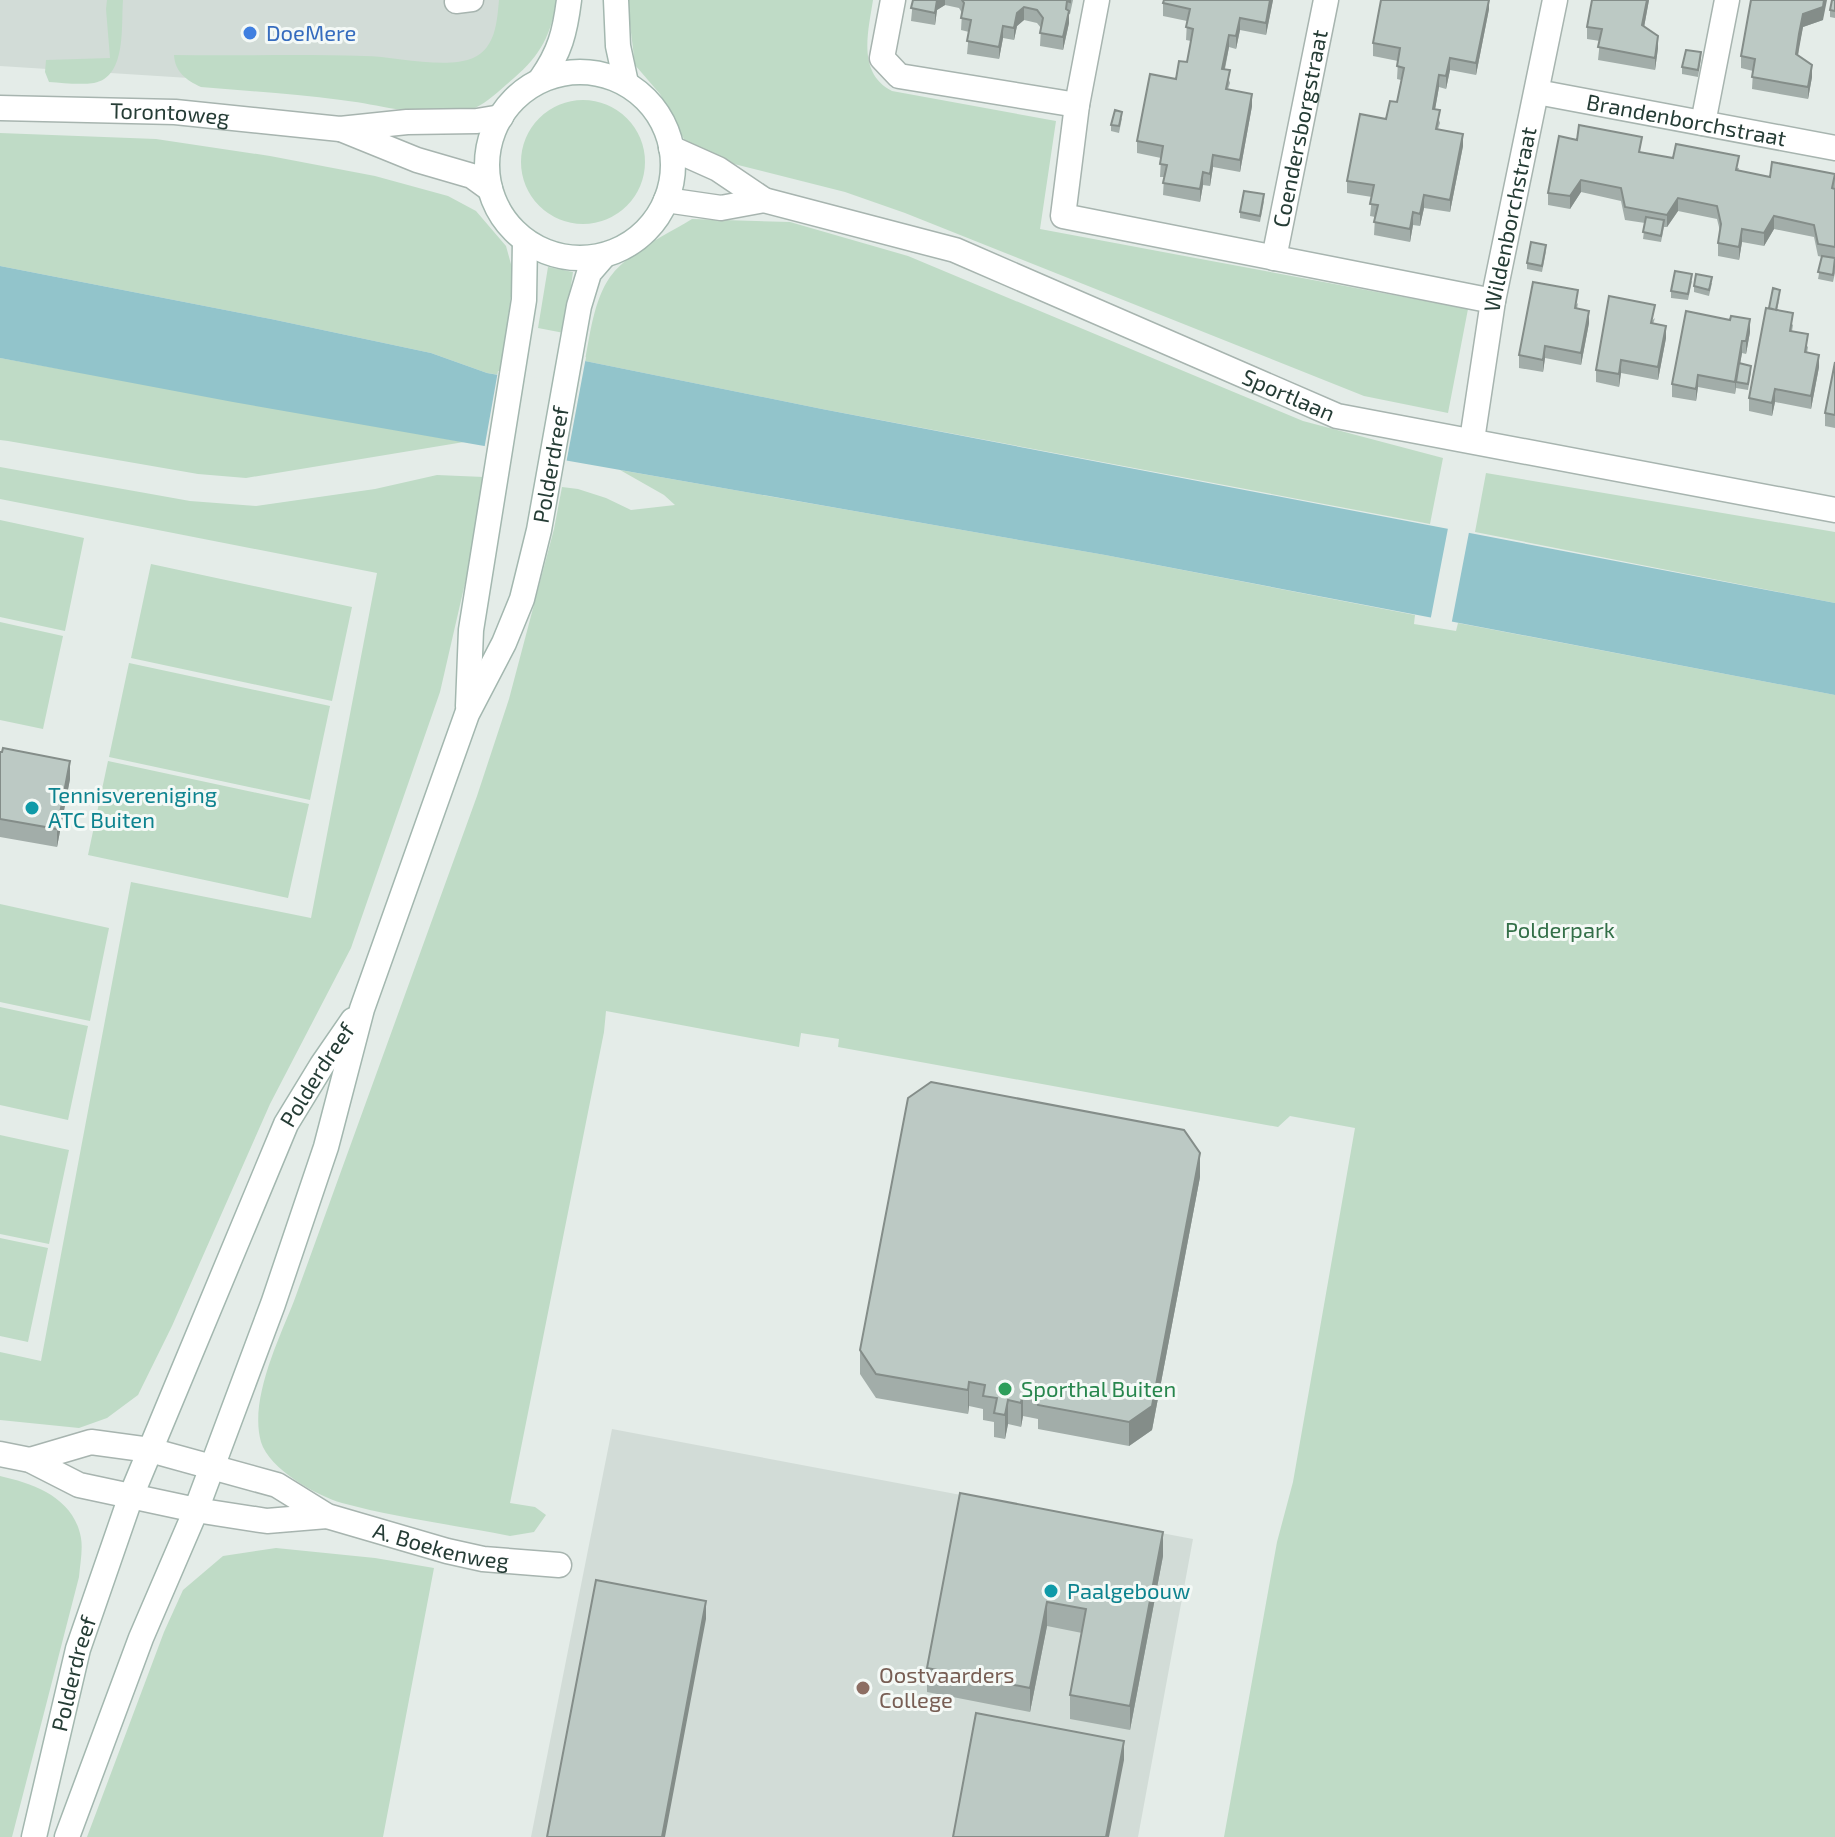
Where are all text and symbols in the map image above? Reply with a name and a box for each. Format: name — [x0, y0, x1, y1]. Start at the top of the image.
place label: DoeMere — [266, 19, 356, 45]
marker: DoeMere — [241, 24, 259, 42]
street label: Coendersborgstraat — [1266, 27, 1332, 230]
street label: Brandenborchstraat — [1585, 88, 1789, 151]
street label: Torontoweg — [110, 97, 231, 130]
street label: Wildenborchstraat — [1478, 124, 1541, 313]
street label: Sportlaan — [1239, 362, 1339, 426]
street label: Polderdreef — [526, 403, 573, 525]
place label: Tennisvereniging ATC Buiten — [48, 781, 217, 832]
marker: Tennisvereniging ATC Buiten — [23, 799, 41, 817]
park label: Polderpark — [1505, 916, 1615, 942]
street label: Polderdreef — [273, 1017, 359, 1131]
place label: Sporthal Buiten — [1021, 1375, 1176, 1401]
marker: Sporthal Buiten — [996, 1380, 1014, 1398]
street label: A. Boekenweg — [370, 1516, 510, 1573]
place label: Paalgebouw — [1067, 1577, 1190, 1603]
marker: Paalgebouw — [1042, 1582, 1060, 1600]
street label: Polderdreef — [45, 1612, 101, 1734]
place label: Oostvaarders College — [879, 1661, 1014, 1712]
marker: Oostvaarders College — [854, 1679, 872, 1697]

